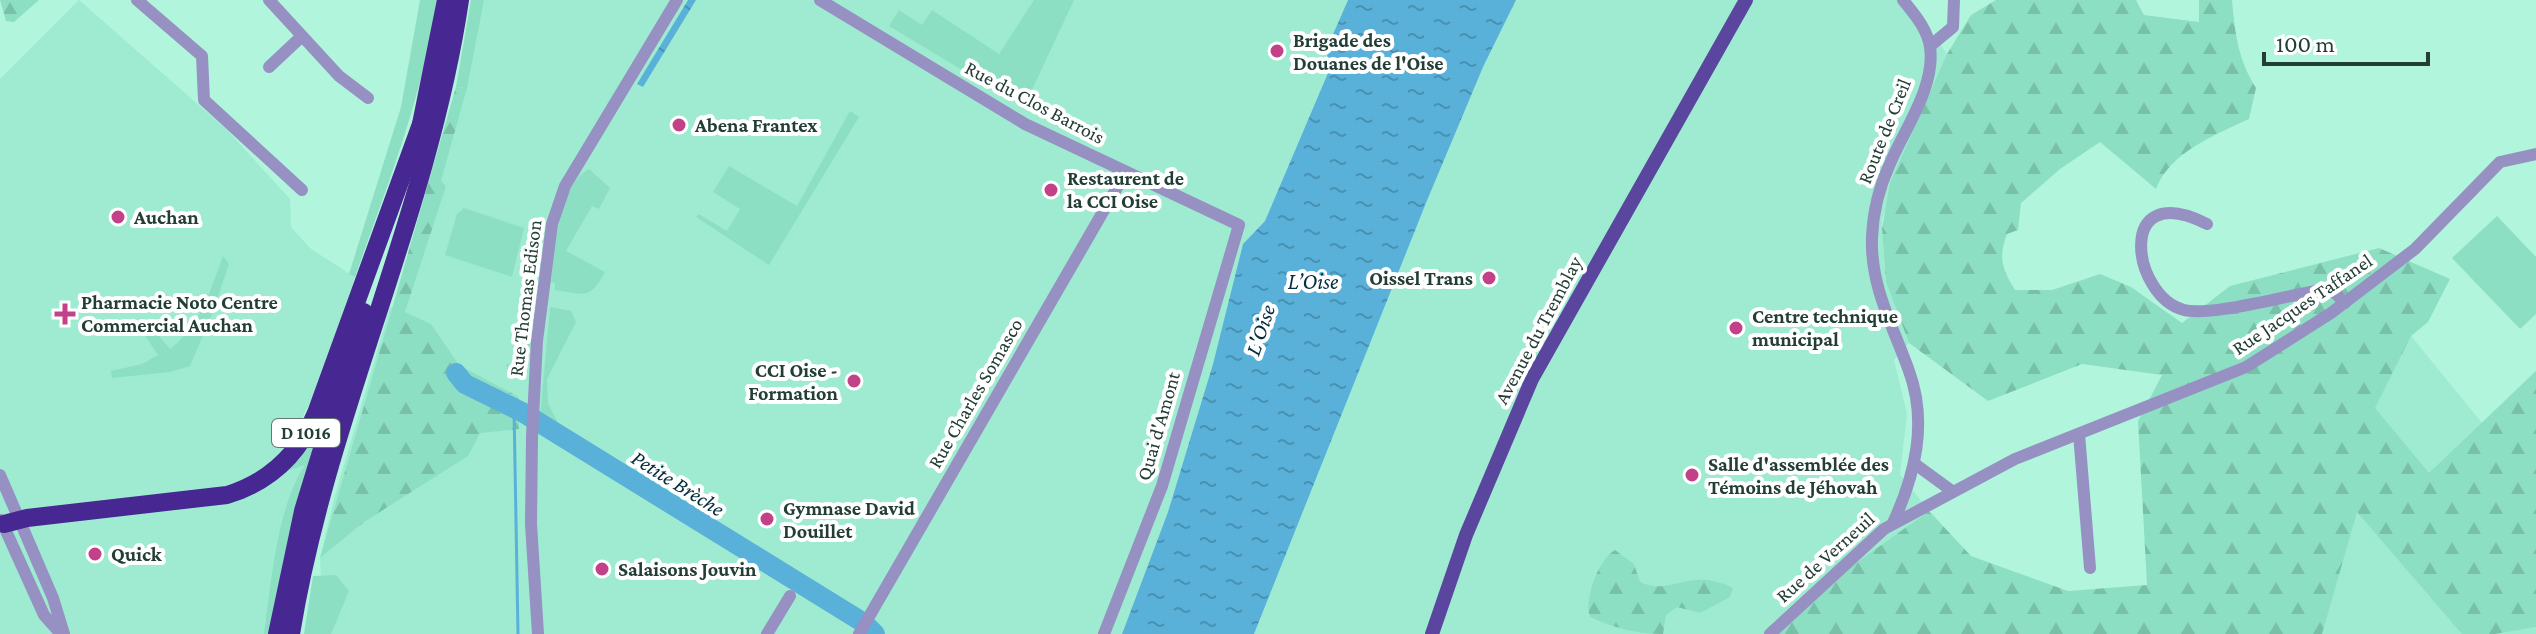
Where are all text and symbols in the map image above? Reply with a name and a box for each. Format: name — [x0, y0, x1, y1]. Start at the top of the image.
scale bar — [2264, 16, 2428, 66]
place label: Brigade des Douanes de l'Oise — [1293, 29, 1444, 74]
text: 100 m — [2276, 30, 2335, 57]
marker: Brigade des Douanes de l'Oise — [1268, 42, 1286, 60]
street label: Rue du Clos Barrois — [962, 56, 1108, 148]
street label: Route de Creil — [1853, 75, 1915, 187]
place label: Abena Frantex — [694, 114, 818, 136]
marker: Abena Frantex — [670, 116, 688, 134]
place label: Restaurent de la CCI Oise — [1067, 167, 1184, 212]
marker: Restaurent de la CCI Oise — [1042, 181, 1060, 199]
place label: Auchan — [133, 206, 199, 228]
marker: Auchan — [109, 208, 127, 226]
street label: Rue Thomas Edison — [504, 218, 546, 378]
street label: Rue Jacques Taffanel — [2228, 249, 2377, 360]
street label: Avenue du Tremblay — [1490, 252, 1587, 408]
place label: Oissel Trans — [1369, 267, 1473, 289]
water label: L’Oise — [1288, 269, 1339, 294]
marker: Oissel Trans — [1480, 269, 1498, 287]
place label: Pharmacie Noto Centre Commercial Auchan — [81, 291, 278, 336]
water label: L'Oise — [1240, 301, 1280, 359]
marker: Pharmacie Noto Centre Commercial Auchan — [56, 305, 74, 323]
place label: Centre technique municipal — [1752, 305, 1898, 350]
street label: Rue Charles Somasco — [923, 314, 1027, 472]
marker: Centre technique municipal — [1727, 319, 1745, 337]
place label: CCI Oise - Formation — [748, 359, 839, 404]
street label: Quai d'Amont — [1132, 369, 1184, 483]
marker: CCI Oise - Formation — [845, 372, 863, 390]
road number: D 1016 — [272, 419, 340, 447]
water label: Petite Brèche — [627, 445, 730, 522]
place label: Salle d'assemblée des Témoins de Jéhovah — [1708, 453, 1889, 498]
marker: Salle d'assemblée des Témoins de Jéhovah — [1683, 466, 1701, 484]
place label: Gymnase David Douillet — [783, 497, 915, 542]
street label: Rue de Verneuil — [1772, 507, 1878, 607]
marker: Gymnase David Douillet — [758, 510, 776, 528]
place label: Quick — [111, 543, 163, 565]
marker: Quick — [86, 545, 104, 563]
place label: Salaisons Jouvin — [618, 558, 757, 580]
marker: Salaisons Jouvin — [593, 560, 611, 578]

